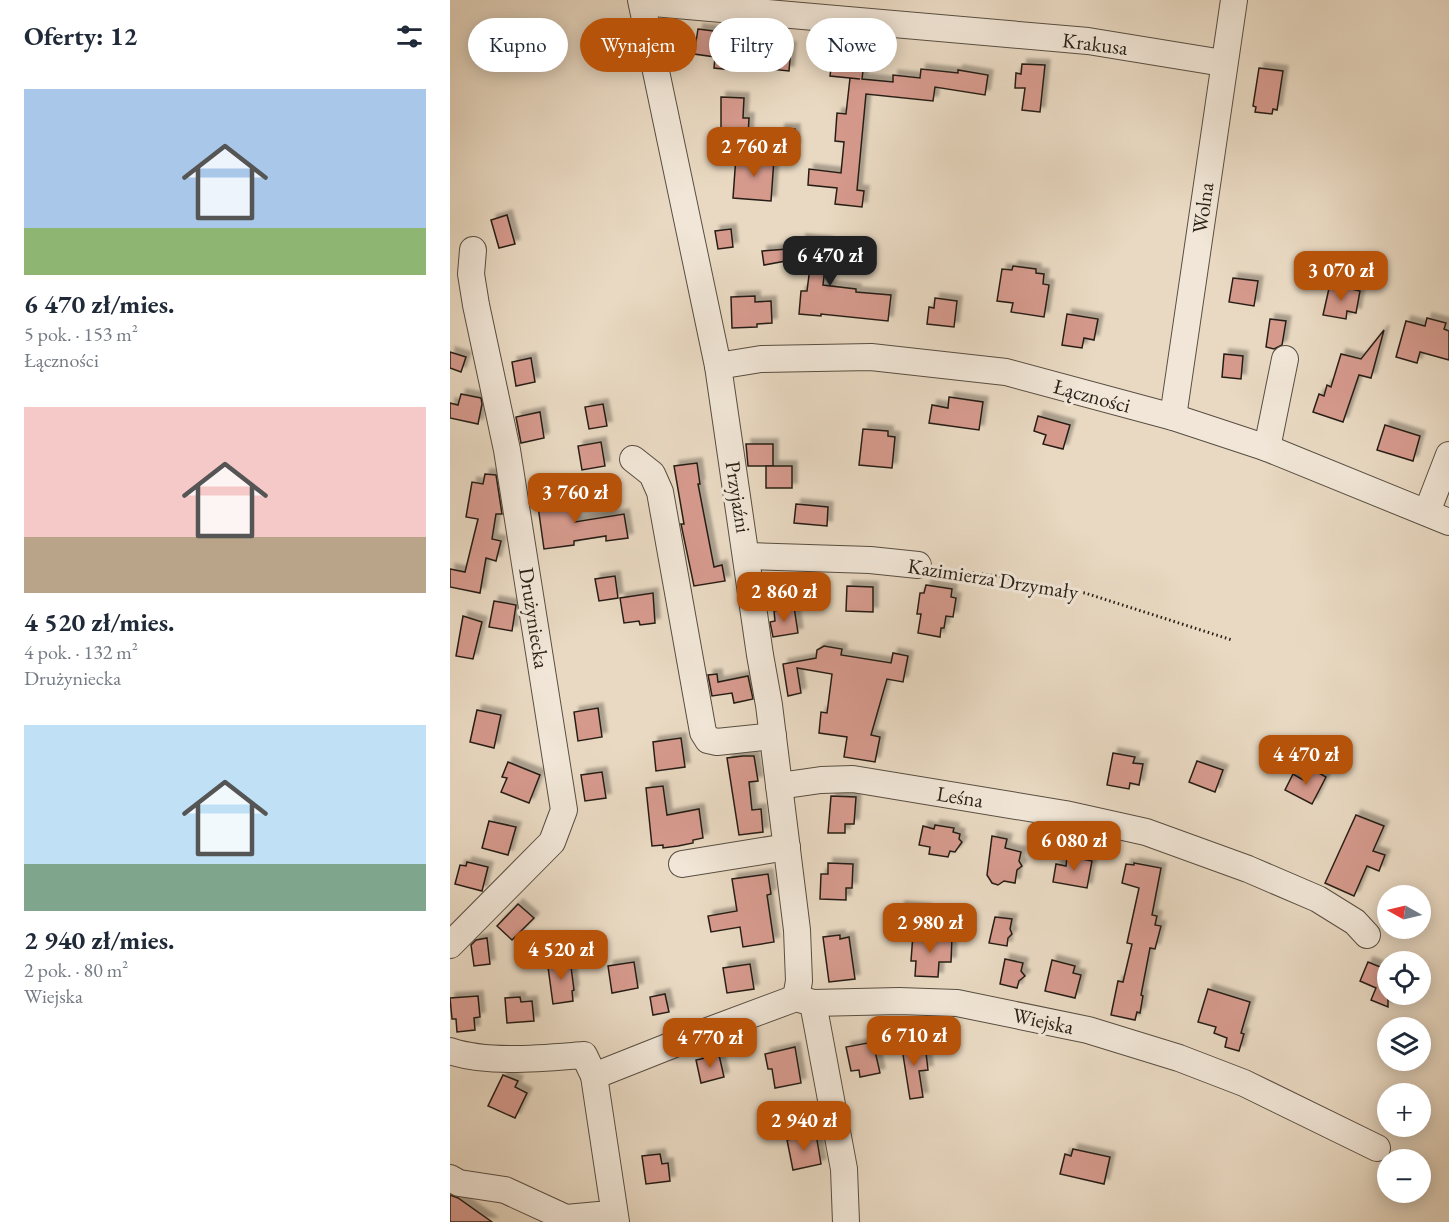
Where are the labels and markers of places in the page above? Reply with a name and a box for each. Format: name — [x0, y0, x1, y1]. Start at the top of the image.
pin: 2 760 zł — [692, 127, 816, 178]
pin: 6 470 zł — [768, 236, 892, 287]
pin: 3 070 zł — [1279, 251, 1403, 302]
pin: 3 760 zł — [513, 473, 637, 524]
pin: 2 860 zł — [722, 572, 846, 623]
pin: 4 470 zł — [1244, 735, 1368, 786]
pin: 6 080 zł — [1012, 821, 1136, 872]
pin: 2 980 zł — [868, 903, 992, 954]
pin: 4 520 zł — [499, 930, 623, 981]
pin: 6 710 zł — [852, 1016, 976, 1067]
pin: 4 770 zł — [648, 1018, 772, 1069]
pin: 2 940 zł — [742, 1101, 866, 1152]

